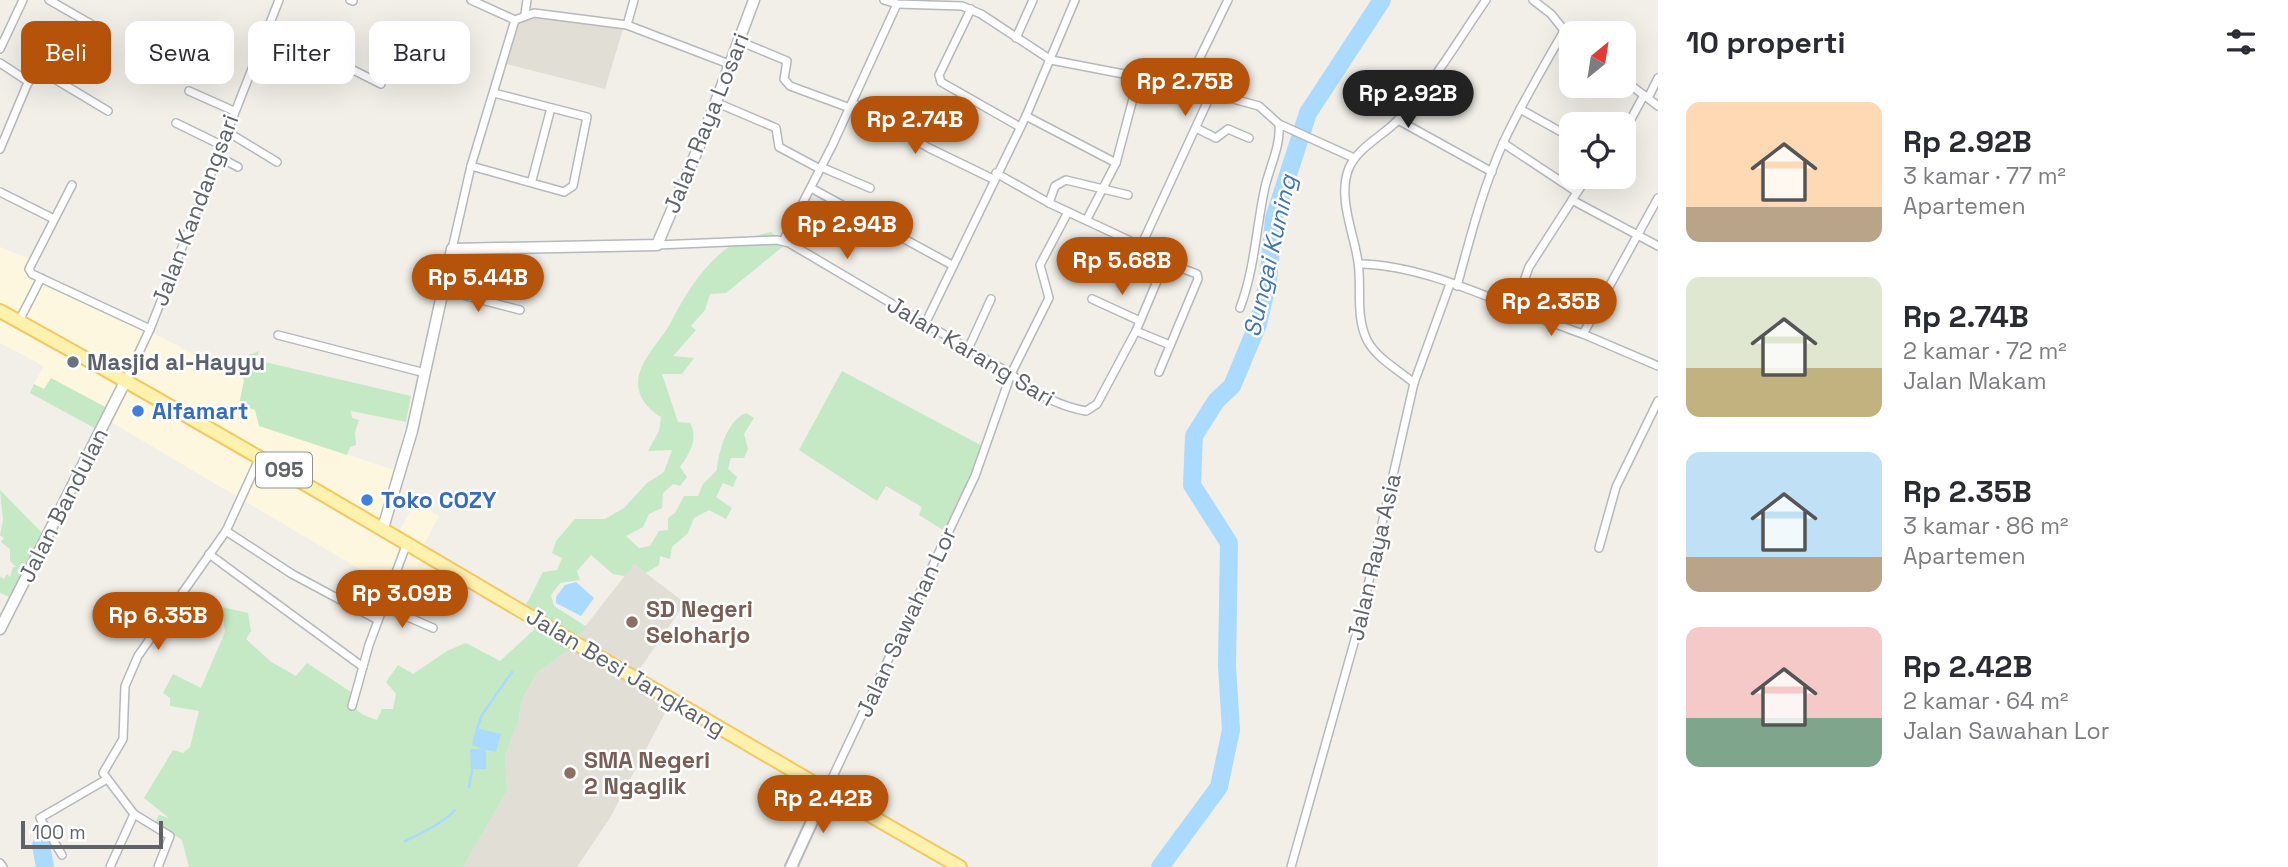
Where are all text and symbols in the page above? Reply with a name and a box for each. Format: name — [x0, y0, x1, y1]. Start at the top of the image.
chip: Beli — [21, 21, 111, 84]
chip: Sewa — [125, 21, 234, 84]
chip: Filter — [248, 21, 355, 84]
chip: Baru — [369, 21, 470, 84]
north arrow — [1559, 21, 1636, 98]
map controls — [1559, 21, 1636, 189]
text: 10 properti — [1686, 23, 1845, 62]
icon: filters — [2222, 23, 2260, 61]
street label: Jalan Raya Losari — [656, 28, 756, 218]
pin: Rp 2.75B — [1113, 58, 1257, 118]
text: Rp 2.75B — [1137, 66, 1233, 96]
pin: Rp 2.92B — [1336, 71, 1480, 130]
text: Rp 2.92B — [1359, 78, 1457, 108]
pin: Rp 2.74B — [843, 96, 987, 156]
text: Rp 2.74B — [867, 104, 963, 134]
street label: Jalan Kandangsari — [145, 110, 245, 310]
button: locate — [1559, 112, 1636, 189]
text: Rp 2.92B — [1903, 122, 2032, 161]
icon: home — [1742, 130, 1826, 214]
text: 3 kamar · 77 m² — [1903, 161, 2066, 191]
water label: Sungai Kuning — [1236, 170, 1304, 340]
text: Apartemen — [1903, 191, 2025, 221]
pin: Rp 2.94B — [775, 202, 919, 261]
text: Rp 2.94B — [797, 209, 897, 239]
pin: Rp 5.68B — [1050, 238, 1194, 297]
text: Rp 5.68B — [1073, 245, 1171, 275]
pin: Rp 5.44B — [406, 254, 550, 314]
text: Rp 5.44B — [428, 262, 528, 292]
pin: Rp 2.35B — [1479, 278, 1623, 338]
text: Rp 2.35B — [1502, 286, 1600, 316]
street label: Jalan Karang Sari — [882, 289, 1060, 413]
text: Rp 2.74B — [1903, 297, 2029, 336]
icon: home — [1742, 305, 1826, 389]
text: 2 kamar · 72 m² — [1903, 336, 2067, 366]
place label: Masjid al-Hayyu — [87, 347, 265, 377]
marker: Masjid al-Hayyu — [65, 354, 81, 370]
text: Jalan Makam — [1903, 366, 2046, 396]
place label: Alfamart — [152, 396, 248, 426]
marker: Alfamart — [130, 403, 146, 419]
street label: Jalan Bandulan — [11, 423, 115, 587]
road number: 095 — [256, 452, 312, 488]
street label: Jalan Raya Asia — [1340, 470, 1408, 644]
text: Rp 2.35B — [1903, 472, 2032, 511]
icon: home — [1742, 480, 1826, 564]
place label: Toko COZY — [381, 485, 497, 515]
marker: Toko COZY — [359, 492, 375, 508]
text: 3 kamar · 86 m² — [1903, 511, 2068, 541]
street label: Jalan Sawahan Lor — [849, 522, 963, 722]
text: Apartemen — [1903, 541, 2025, 571]
pin: Rp 3.09B — [330, 570, 474, 630]
text: Rp 3.09B — [352, 578, 452, 608]
pin: Rp 6.35B — [86, 592, 230, 652]
place label: SD Negeri Seloharjo — [646, 594, 753, 650]
text: Rp 6.35B — [108, 600, 208, 630]
street label: Jalan Besi Jangkang — [521, 601, 731, 743]
marker: SD Negeri Seloharjo — [624, 614, 640, 630]
text: Rp 2.42B — [1903, 647, 2032, 686]
icon: home — [1742, 655, 1826, 739]
text: 2 kamar · 64 m² — [1903, 686, 2068, 716]
text: Jalan Sawahan Lor — [1903, 716, 2109, 746]
place label: SMA Negeri 2 Ngaglik — [584, 745, 710, 801]
marker: SMA Negeri 2 Ngaglik — [562, 765, 578, 781]
pin: Rp 2.42B — [751, 776, 895, 835]
text: Rp 2.42B — [773, 783, 873, 813]
scale bar — [21, 818, 163, 850]
text: 100 m — [32, 820, 86, 845]

